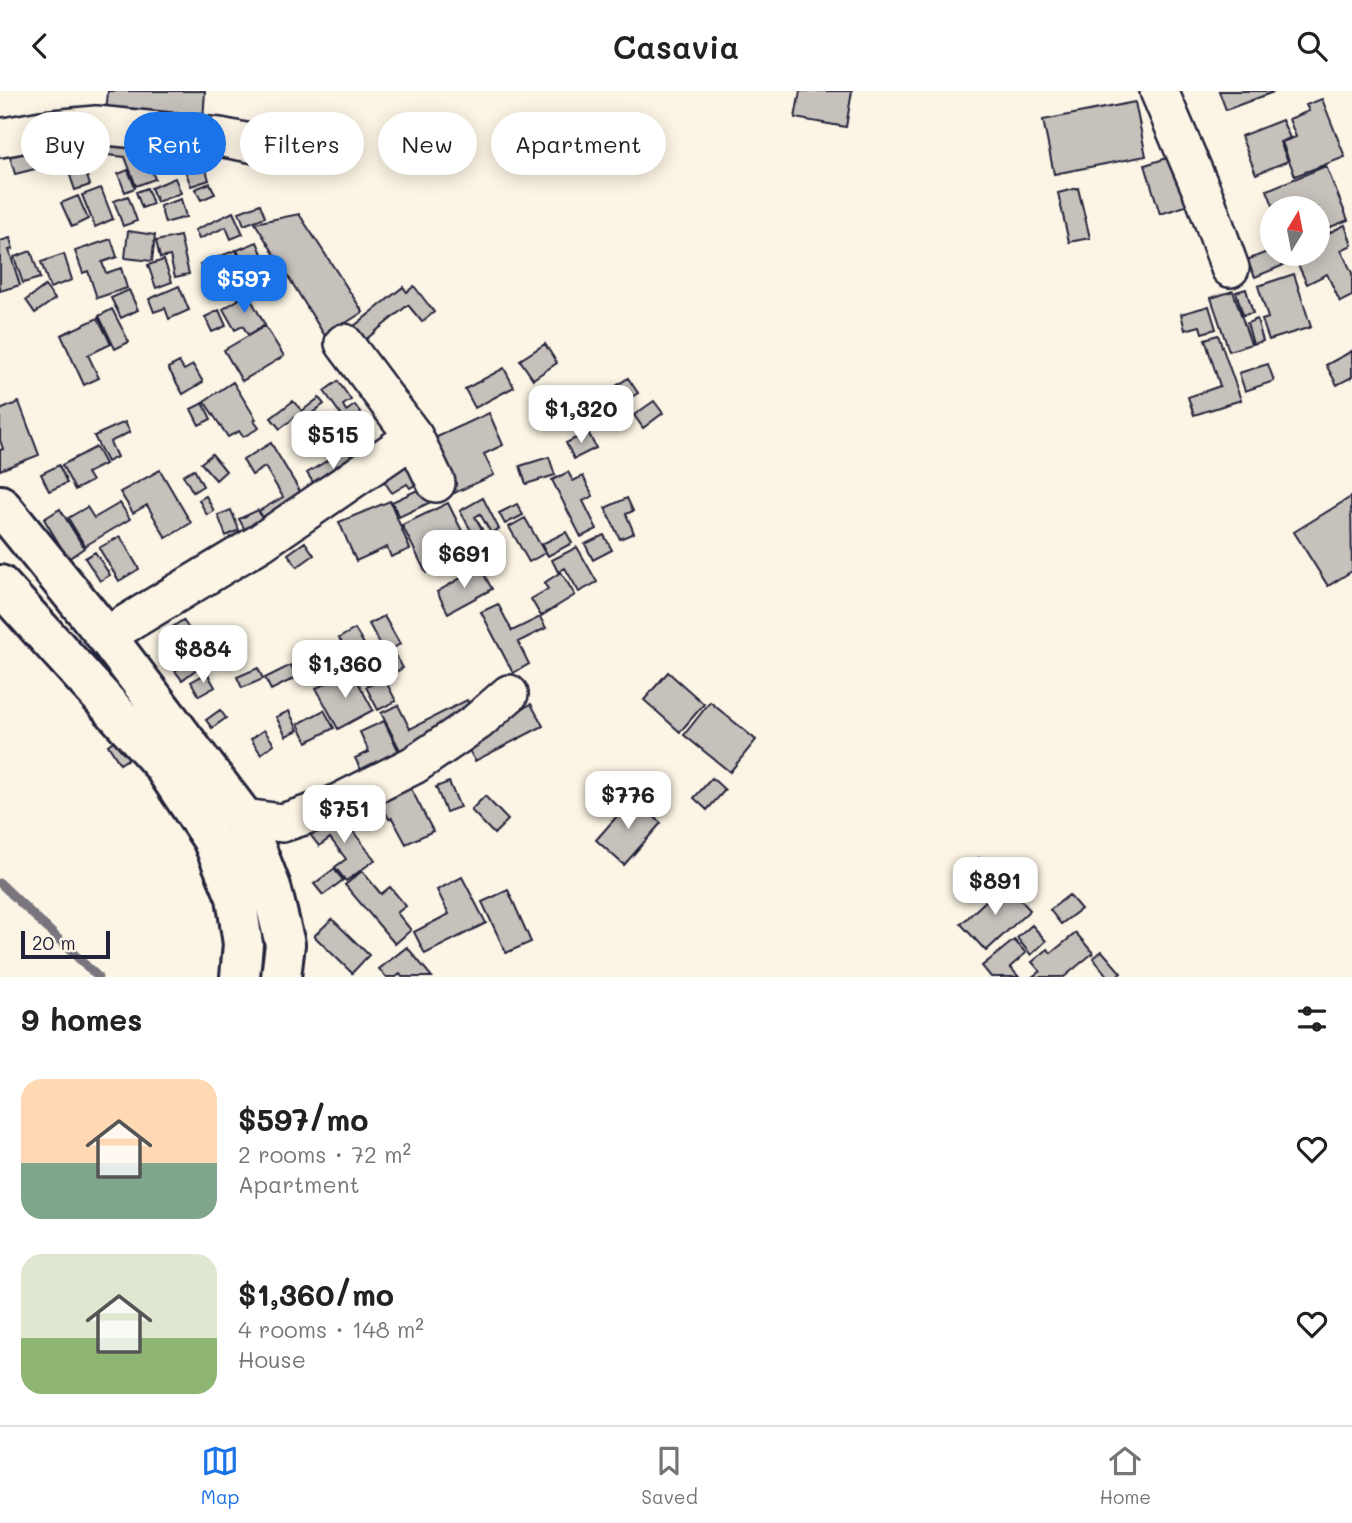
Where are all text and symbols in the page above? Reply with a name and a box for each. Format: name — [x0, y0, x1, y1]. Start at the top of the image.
text: Casavia — [613, 25, 739, 67]
icon: back — [21, 27, 59, 65]
icon: search — [1293, 27, 1331, 65]
chip: Buy — [21, 112, 110, 175]
chip: Rent — [124, 112, 226, 175]
chip: Filters — [240, 112, 364, 175]
chip: New — [378, 112, 477, 175]
chip: Apartment — [491, 112, 666, 175]
north arrow — [1260, 196, 1330, 266]
map controls — [1260, 196, 1330, 266]
pin: $597 — [203, 255, 285, 315]
text: $597 — [217, 263, 271, 293]
pin: $1,320 — [524, 385, 638, 445]
text: $1,320 — [545, 393, 617, 423]
pin: $515 — [292, 411, 374, 471]
text: $515 — [307, 419, 359, 449]
pin: $691 — [423, 531, 505, 590]
text: $691 — [438, 538, 490, 568]
pin: $884 — [162, 625, 244, 685]
text: $884 — [174, 633, 232, 663]
pin: $1,360 — [288, 641, 402, 700]
text: $1,360 — [308, 648, 382, 678]
pin: $776 — [587, 771, 669, 831]
text: $776 — [601, 779, 655, 809]
pin: $751 — [303, 785, 385, 845]
text: $751 — [319, 793, 369, 823]
pin: $891 — [954, 857, 1036, 917]
text: $891 — [969, 865, 1021, 895]
scale bar — [21, 928, 110, 960]
text: 20 m — [32, 930, 76, 955]
text: 9 homes — [21, 999, 142, 1039]
icon: filters — [1293, 1000, 1331, 1038]
text: $597/mo — [238, 1099, 368, 1139]
icon: home — [77, 1107, 161, 1191]
icon: heart — [1293, 1130, 1331, 1168]
text: 2 rooms · 72 m² — [238, 1139, 411, 1169]
text: Apartment — [238, 1169, 360, 1199]
text: $1,360/mo — [238, 1274, 394, 1314]
icon: home — [77, 1282, 161, 1366]
icon: heart — [1293, 1305, 1331, 1343]
text: 4 rooms · 148 m² — [238, 1314, 424, 1344]
text: House — [238, 1344, 306, 1374]
tab: Map — [201, 1442, 240, 1509]
tab: Saved — [641, 1442, 698, 1509]
tab: Home — [1099, 1442, 1151, 1509]

